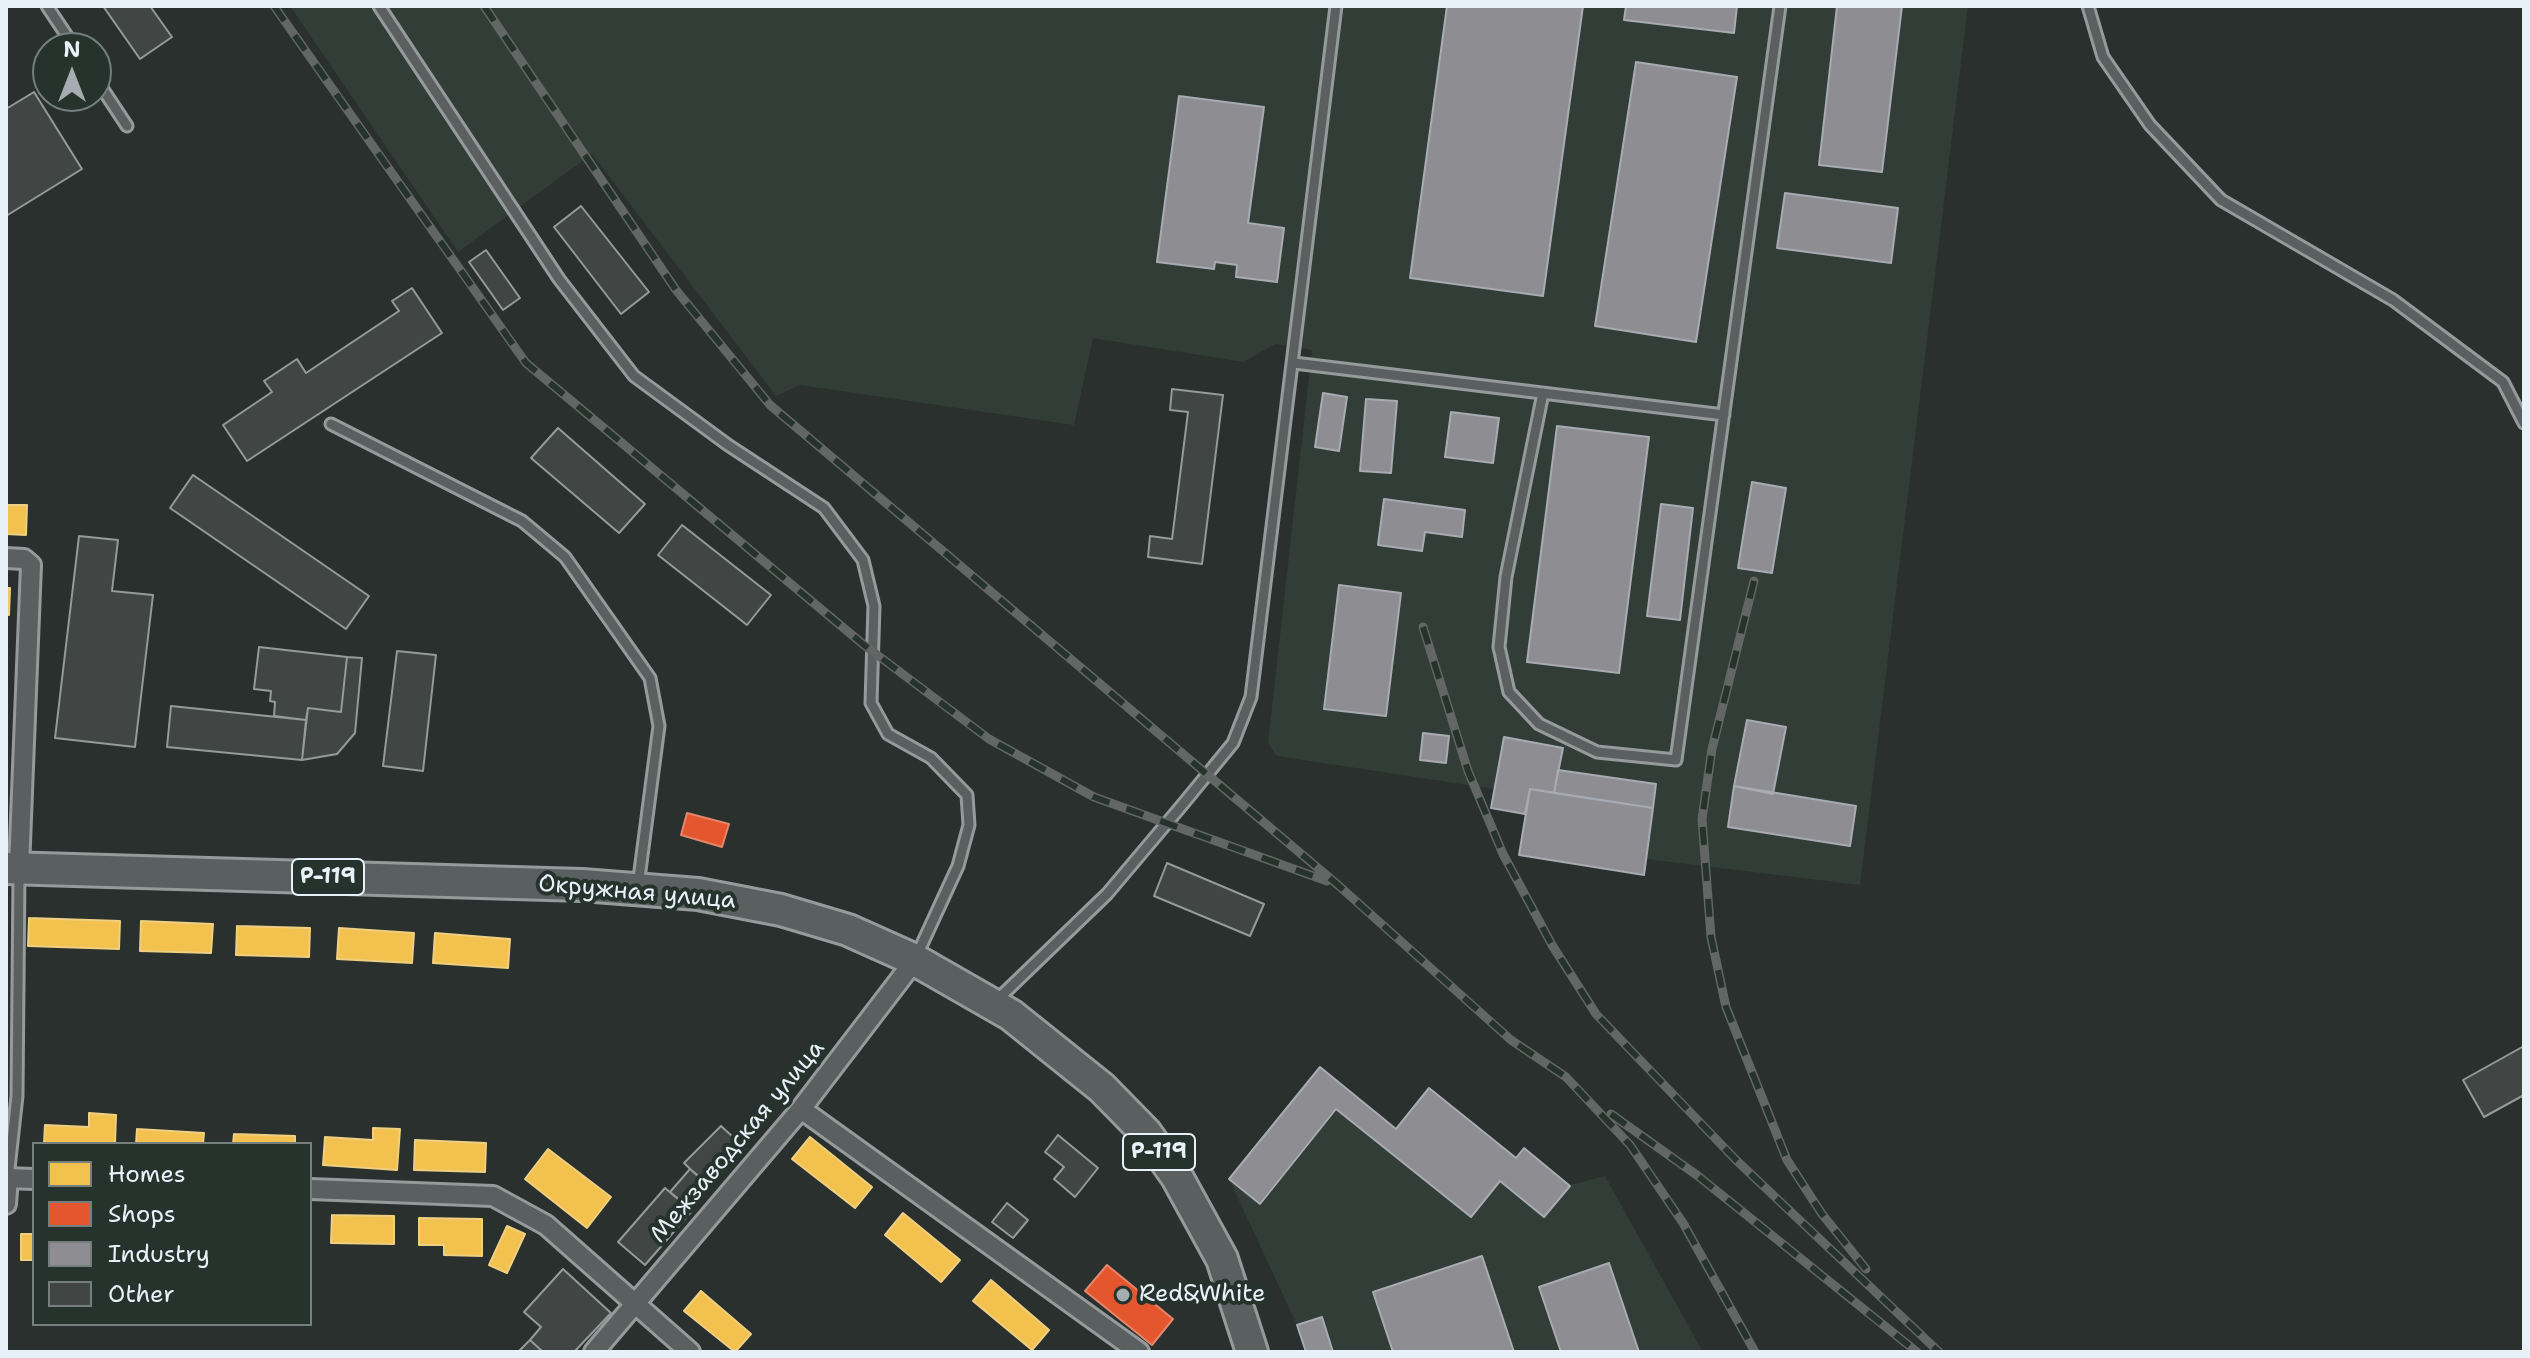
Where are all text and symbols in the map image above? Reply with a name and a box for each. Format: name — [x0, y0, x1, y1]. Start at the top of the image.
north arrow — [32, 32, 112, 112]
text: N — [63, 35, 81, 64]
road number: Р-119 — [292, 859, 364, 895]
street label: Окружная улица — [537, 870, 737, 916]
street label: Межзаводская улица — [645, 1035, 831, 1249]
road number: Р-119 — [1123, 1134, 1195, 1170]
legend — [32, 1142, 312, 1326]
text: Homes — [108, 1158, 186, 1190]
text: Shops — [108, 1198, 176, 1230]
text: Industry — [108, 1238, 210, 1270]
text: Other — [108, 1278, 175, 1310]
place label: Red&White — [1139, 1281, 1266, 1309]
marker: Red&White — [1114, 1286, 1132, 1304]

